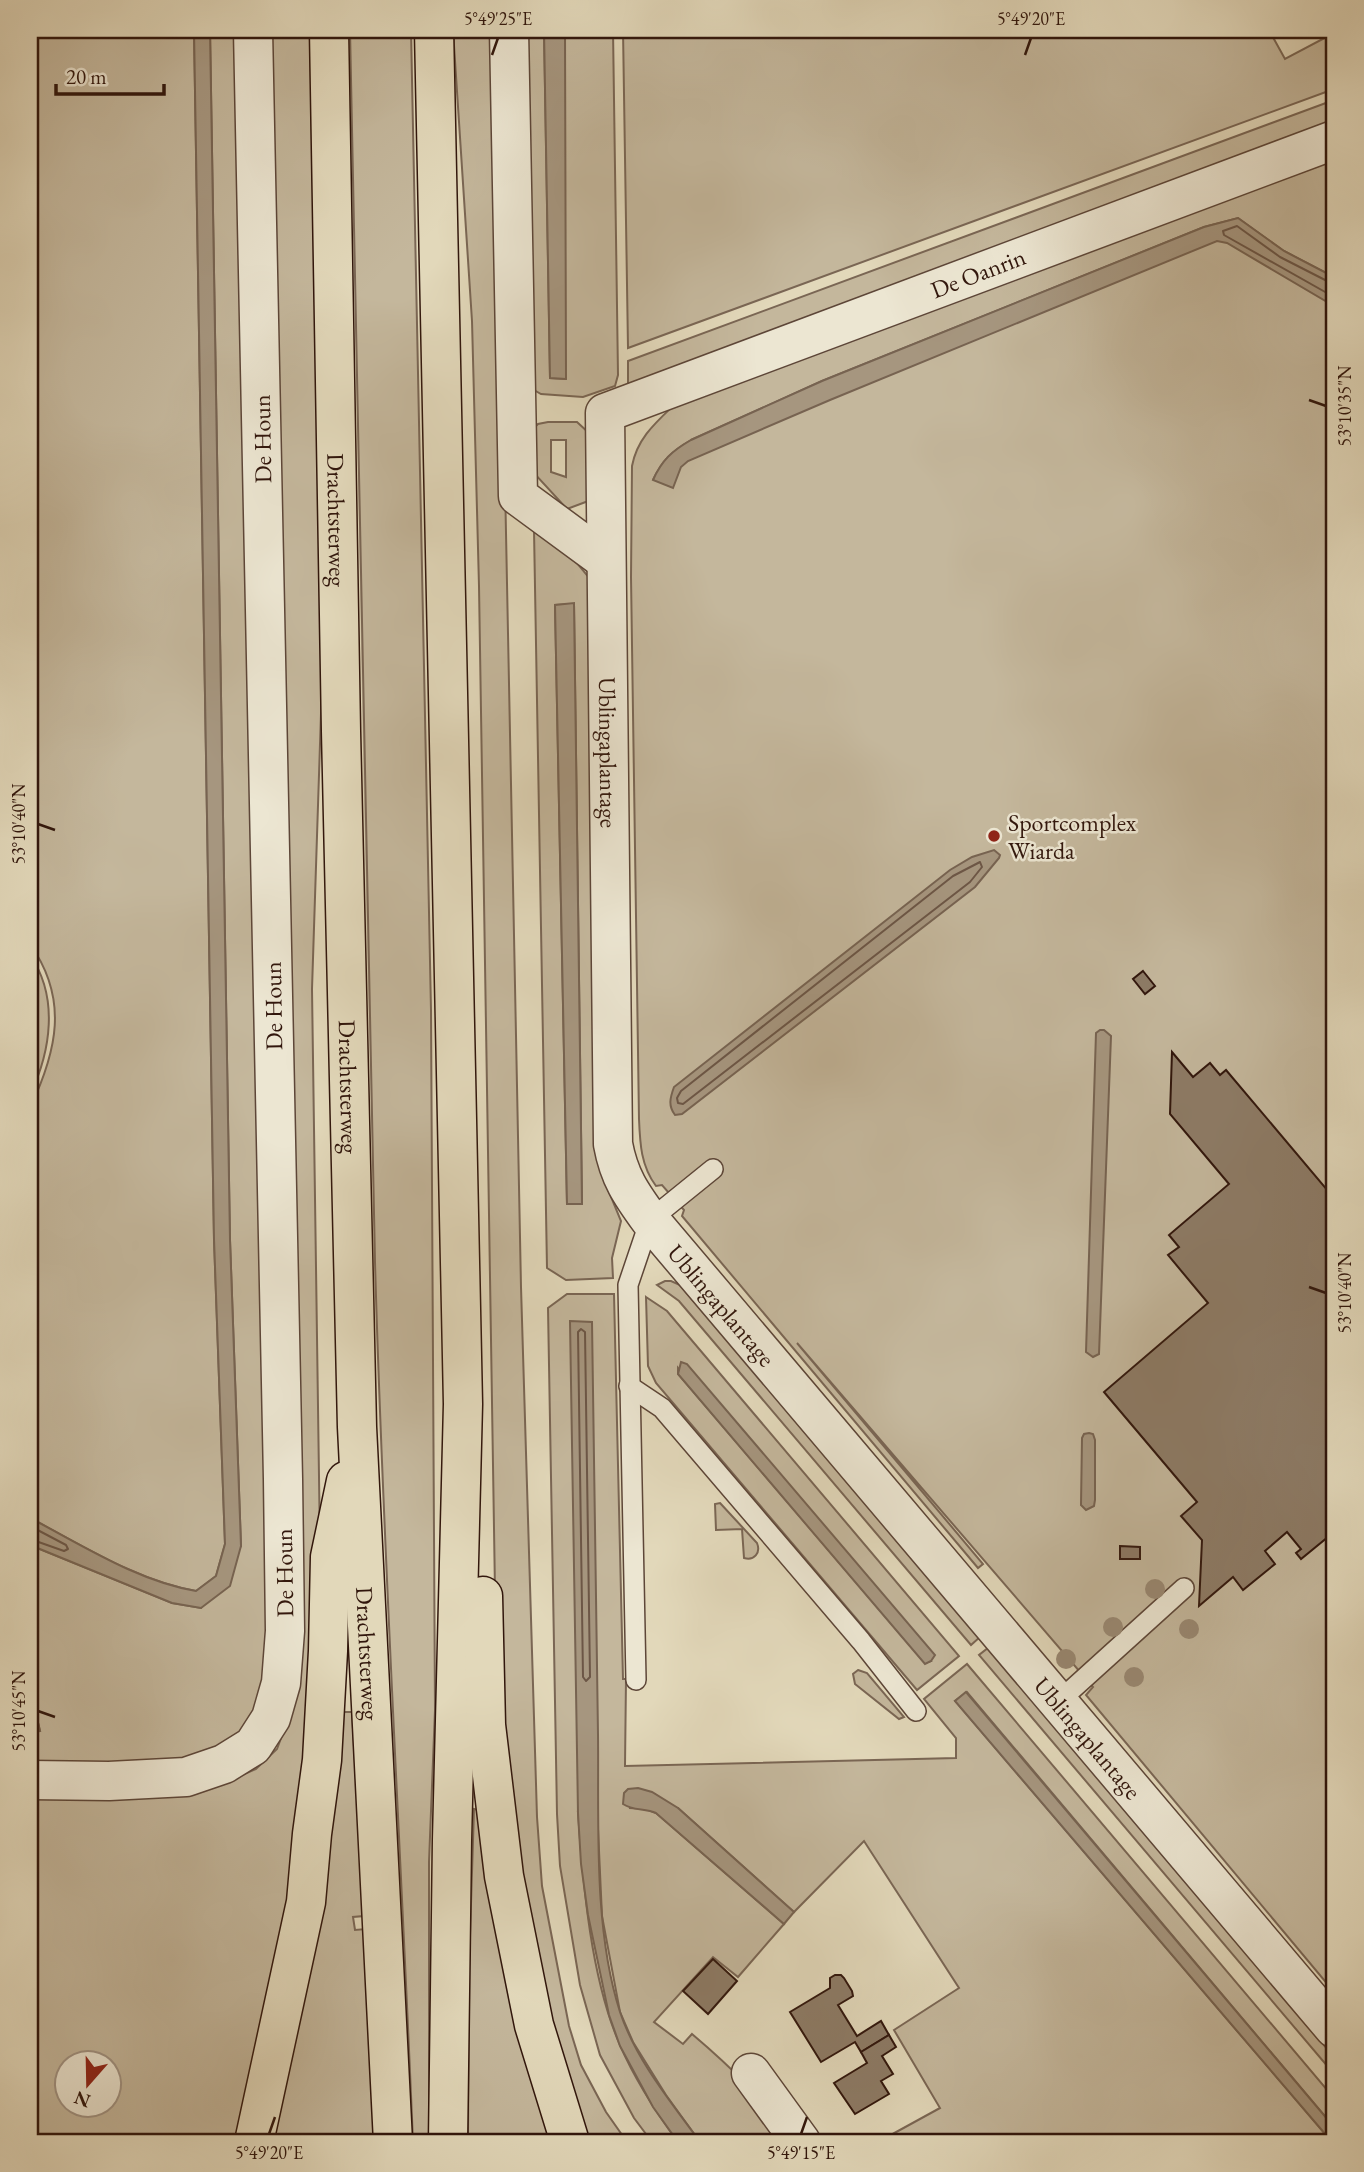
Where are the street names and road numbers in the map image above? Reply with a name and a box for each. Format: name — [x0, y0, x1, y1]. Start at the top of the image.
street label: De Oanrin — [926, 241, 1030, 305]
street label: De Houn — [246, 394, 278, 484]
street label: Drachtsterweg — [321, 453, 354, 588]
street label: Ublingaplantage — [592, 677, 625, 828]
street label: De Houn — [257, 961, 289, 1051]
street label: Drachtsterweg — [332, 1020, 366, 1155]
street label: Ublingaplantage — [661, 1237, 782, 1372]
street label: De Houn — [268, 1528, 300, 1618]
street label: Drachtsterweg — [350, 1586, 387, 1722]
street label: Ublingaplantage — [1027, 1670, 1149, 1805]

